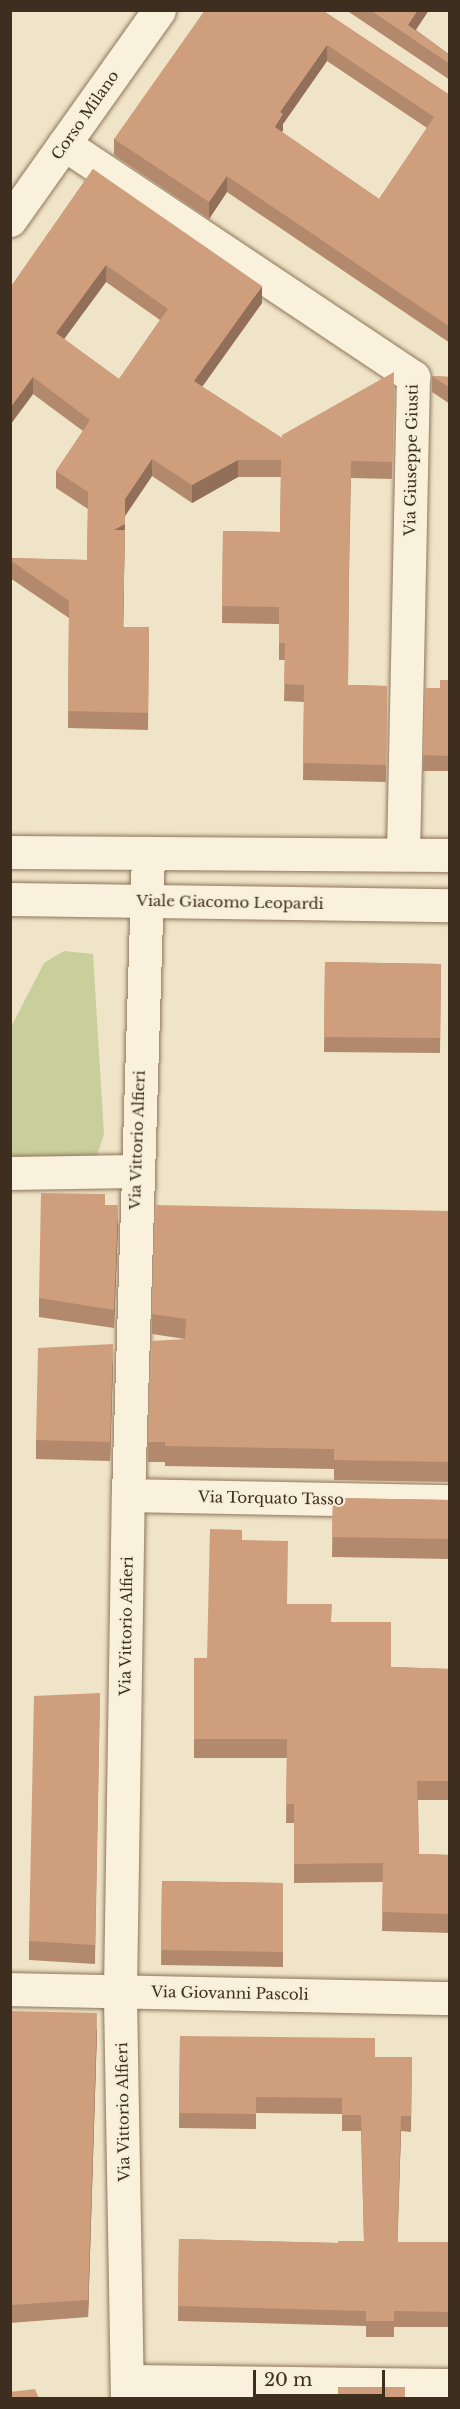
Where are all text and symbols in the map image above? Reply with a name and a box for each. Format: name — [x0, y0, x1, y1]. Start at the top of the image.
street label: Corso Milano — [48, 67, 122, 163]
street label: Via Giuseppe Giusti — [401, 384, 421, 536]
street label: Viale Giacomo Leopardi — [136, 891, 324, 913]
street label: Via Vittorio Alfieri — [126, 1069, 148, 1211]
street label: Via Torquato Tasso — [197, 1488, 345, 1508]
street label: Via Vittorio Alfieri — [116, 1555, 136, 1697]
street label: Via Giovanni Pascoli — [151, 1983, 309, 2003]
street label: Via Vittorio Alfieri — [113, 2041, 133, 2183]
scale bar — [256, 2358, 388, 2396]
text: 20 m — [264, 2369, 312, 2391]

